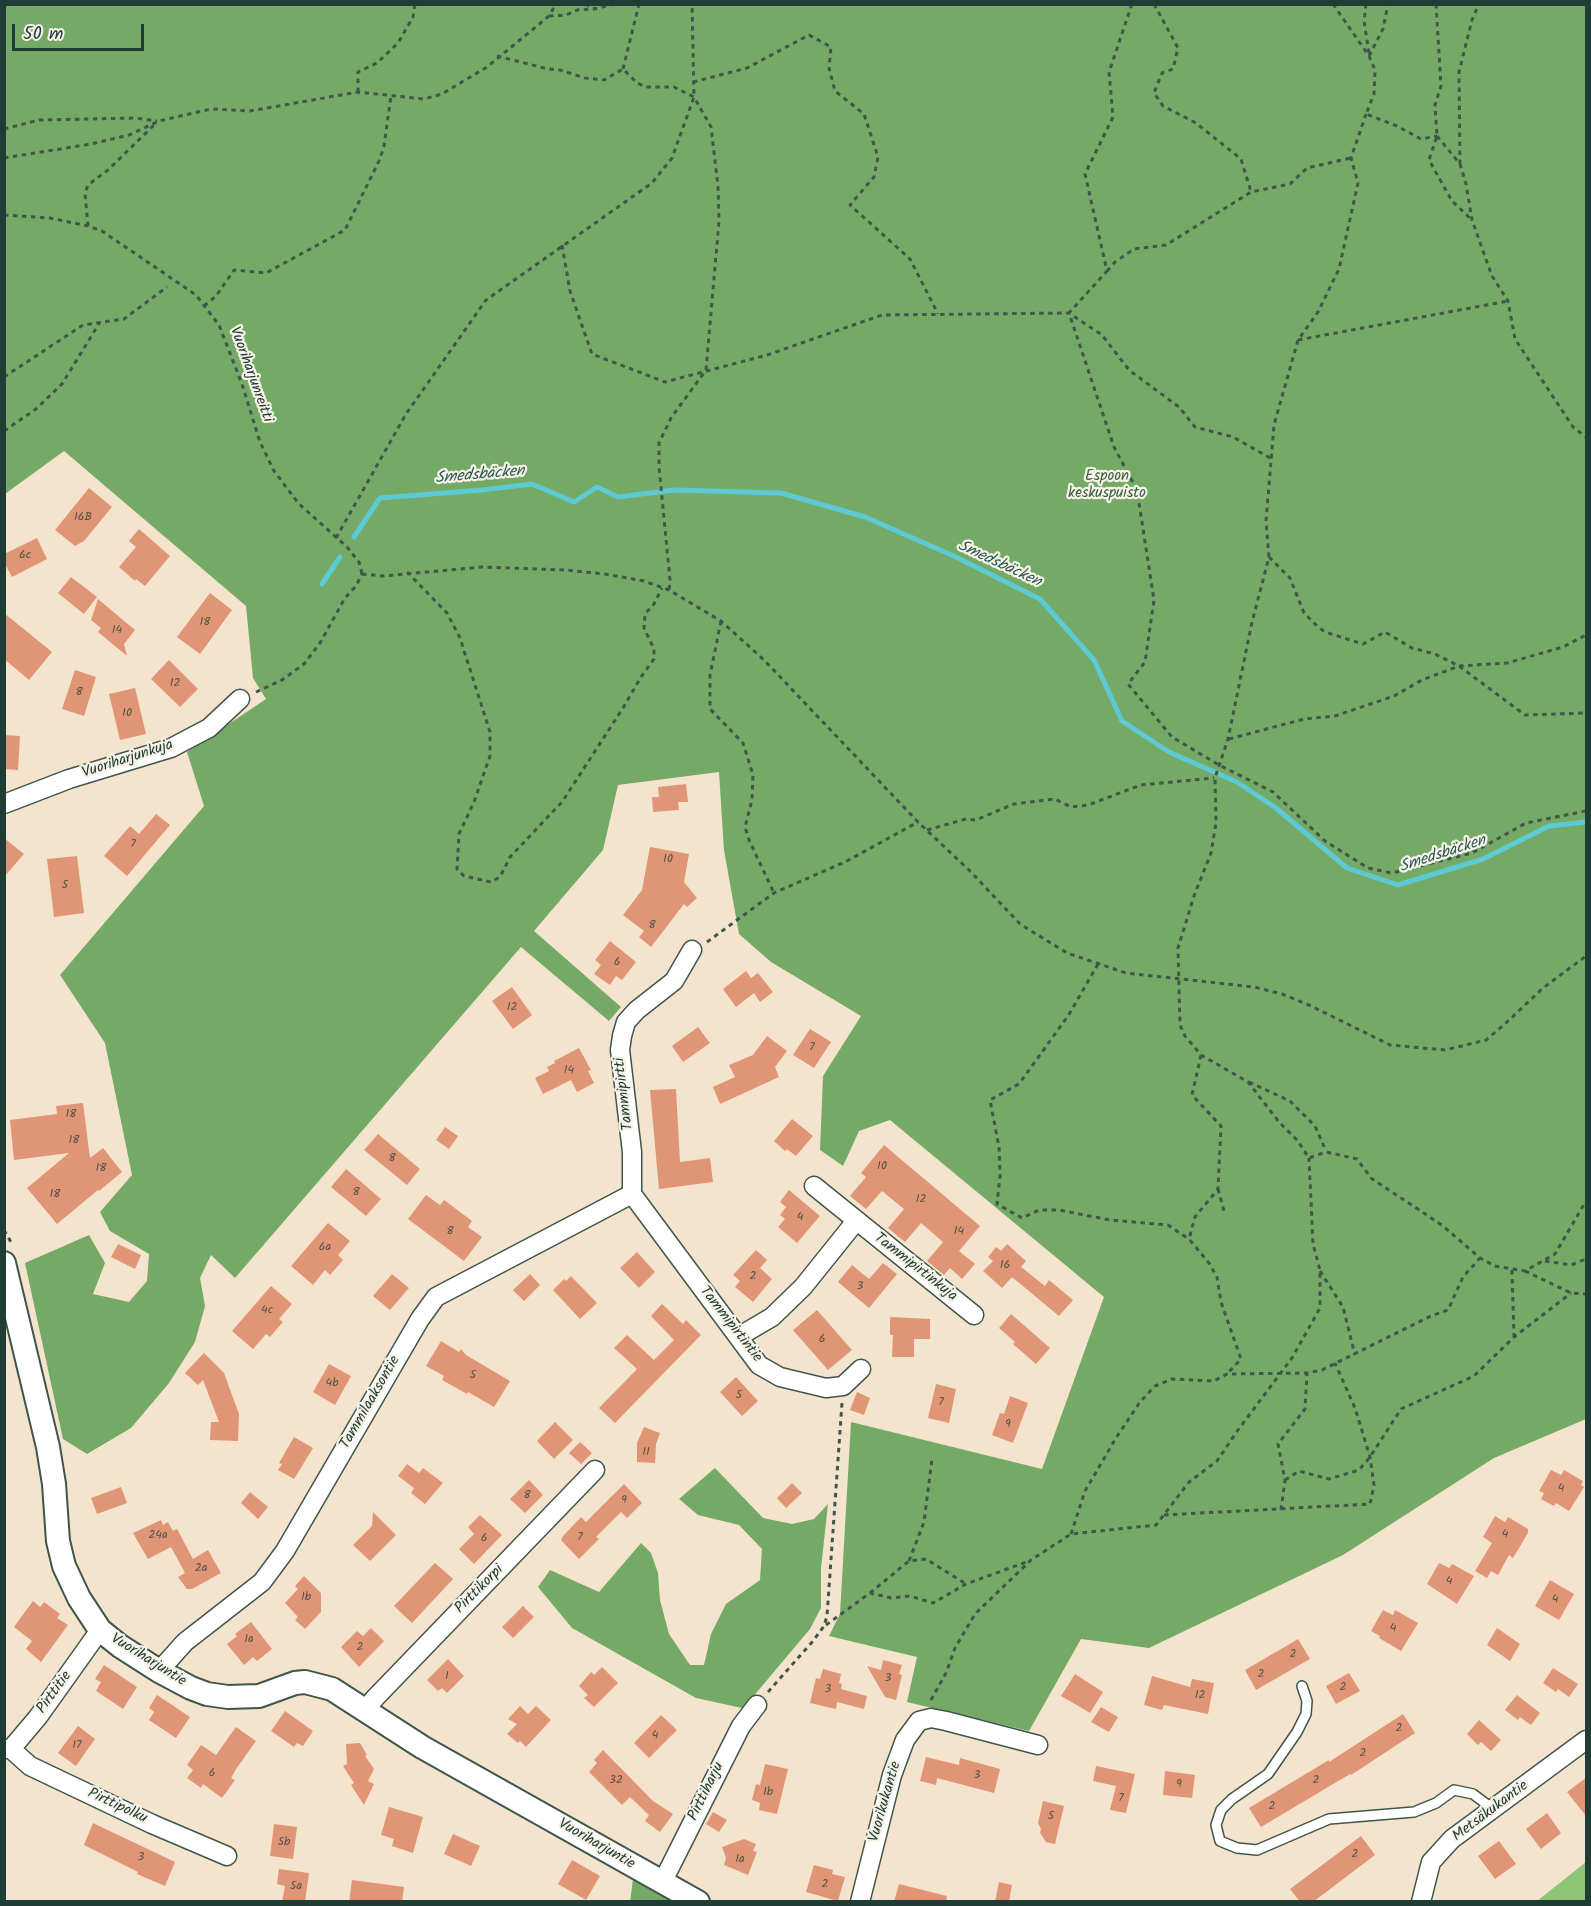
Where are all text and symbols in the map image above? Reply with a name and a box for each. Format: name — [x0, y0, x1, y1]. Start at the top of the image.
scale bar — [15, 12, 147, 50]
text: 50 m — [23, 20, 63, 49]
street label: Vuoriharjunreitti — [224, 325, 276, 425]
water label: Smedsbäcken — [435, 463, 525, 489]
park label: Espoon keskuspuisto — [1068, 468, 1146, 503]
house number: 16B — [74, 511, 92, 525]
water label: Smedsbäcken — [954, 537, 1044, 593]
house number: 6c — [19, 549, 31, 563]
house number: 18 — [200, 616, 210, 630]
house number: 14 — [112, 624, 122, 638]
house number: 12 — [170, 677, 180, 691]
house number: 8 — [75, 686, 83, 700]
house number: 10 — [122, 707, 132, 721]
street label: Vuoriharjunkuja — [80, 737, 176, 783]
water label: Smedsbäcken — [1397, 832, 1489, 878]
house number: 7 — [130, 838, 136, 852]
house number: 10 — [663, 853, 673, 867]
house number: 5 — [62, 879, 68, 893]
house number: 8 — [648, 919, 656, 933]
house number: 6 — [614, 956, 620, 970]
house number: 12 — [507, 1001, 517, 1015]
house number: 7 — [809, 1041, 815, 1055]
street label: Tammipirtti — [612, 1056, 638, 1132]
house number: 14 — [564, 1064, 574, 1078]
house number: 18 — [66, 1108, 76, 1122]
house number: 18 — [69, 1134, 79, 1148]
house number: 8 — [388, 1152, 396, 1166]
house number: 10 — [877, 1160, 887, 1174]
house number: 18 — [96, 1162, 106, 1176]
house number: 8 — [352, 1186, 360, 1200]
house number: 18 — [50, 1188, 60, 1202]
house number: 12 — [916, 1193, 926, 1207]
house number: 4 — [797, 1211, 803, 1225]
house number: 8 — [446, 1225, 454, 1239]
house number: 14 — [954, 1225, 964, 1239]
street label: Tammipirtinkuja — [870, 1230, 960, 1306]
house number: 6a — [319, 1241, 331, 1255]
house number: 16 — [1000, 1259, 1010, 1273]
house number: 2 — [750, 1270, 756, 1284]
house number: 3 — [857, 1280, 863, 1294]
street label: Tammipirtintie — [695, 1283, 765, 1367]
house number: 4c — [261, 1304, 273, 1318]
house number: 6 — [819, 1333, 825, 1347]
street label: Tammilaaksontie — [337, 1353, 405, 1453]
house number: 5 — [470, 1369, 476, 1383]
house number: 4b — [326, 1377, 338, 1391]
house number: 5 — [736, 1389, 742, 1403]
house number: 7 — [938, 1396, 944, 1410]
house number: 9 — [1005, 1418, 1011, 1432]
house number: 11 — [642, 1446, 650, 1460]
house number: 4 — [1558, 1482, 1564, 1496]
house number: 8 — [523, 1489, 531, 1503]
house number: 9 — [621, 1494, 627, 1508]
house number: 4 — [1502, 1528, 1508, 1542]
house number: 24a — [148, 1529, 168, 1543]
house number: 7 — [577, 1531, 583, 1545]
house number: 6 — [481, 1532, 487, 1546]
house number: 2a — [195, 1562, 207, 1576]
street label: Pirttikorpi — [452, 1562, 508, 1618]
house number: 4 — [1446, 1575, 1452, 1589]
house number: 1b — [301, 1591, 311, 1605]
house number: 4 — [1552, 1593, 1558, 1607]
house number: 4 — [1390, 1622, 1396, 1636]
street label: Vuoriharjuntie — [107, 1631, 189, 1691]
house number: 1a — [244, 1633, 254, 1647]
house number: 2 — [357, 1641, 363, 1655]
house number: 2 — [1290, 1648, 1296, 1662]
street label: Pirttitie — [34, 1668, 76, 1718]
house number: 2 — [1258, 1668, 1264, 1682]
house number: 1 — [445, 1670, 449, 1684]
house number: 3 — [885, 1672, 891, 1686]
house number: 2 — [1340, 1681, 1346, 1695]
house number: 3 — [825, 1683, 831, 1697]
house number: 12 — [1195, 1689, 1205, 1703]
house number: 2 — [1396, 1722, 1402, 1736]
house number: 4 — [652, 1729, 658, 1743]
house number: 17 — [72, 1739, 82, 1753]
house number: 2 — [1360, 1747, 1366, 1761]
street label: Pirttiharju — [685, 1760, 729, 1824]
street label: Vuorikukantie — [866, 1760, 906, 1844]
house number: 6 — [209, 1767, 215, 1781]
house number: 3 — [974, 1769, 980, 1783]
house number: 32 — [609, 1774, 623, 1788]
house number: 2 — [1313, 1774, 1319, 1788]
house number: 9 — [1176, 1778, 1182, 1792]
street label: Metsäkukantie — [1450, 1778, 1532, 1846]
street label: Pirttipolku — [84, 1785, 150, 1829]
house number: 1b — [763, 1786, 773, 1800]
house number: 7 — [1118, 1792, 1124, 1806]
house number: 2 — [1269, 1800, 1275, 1814]
house number: 5 — [1048, 1810, 1054, 1824]
street label: Vuoriharjuntie — [554, 1816, 638, 1874]
house number: 5b — [278, 1836, 290, 1850]
house number: 2 — [1352, 1848, 1358, 1862]
house number: 3 — [138, 1851, 144, 1865]
house number: 1a — [735, 1853, 745, 1867]
house number: 2 — [822, 1878, 828, 1892]
house number: 5a — [290, 1880, 302, 1894]

